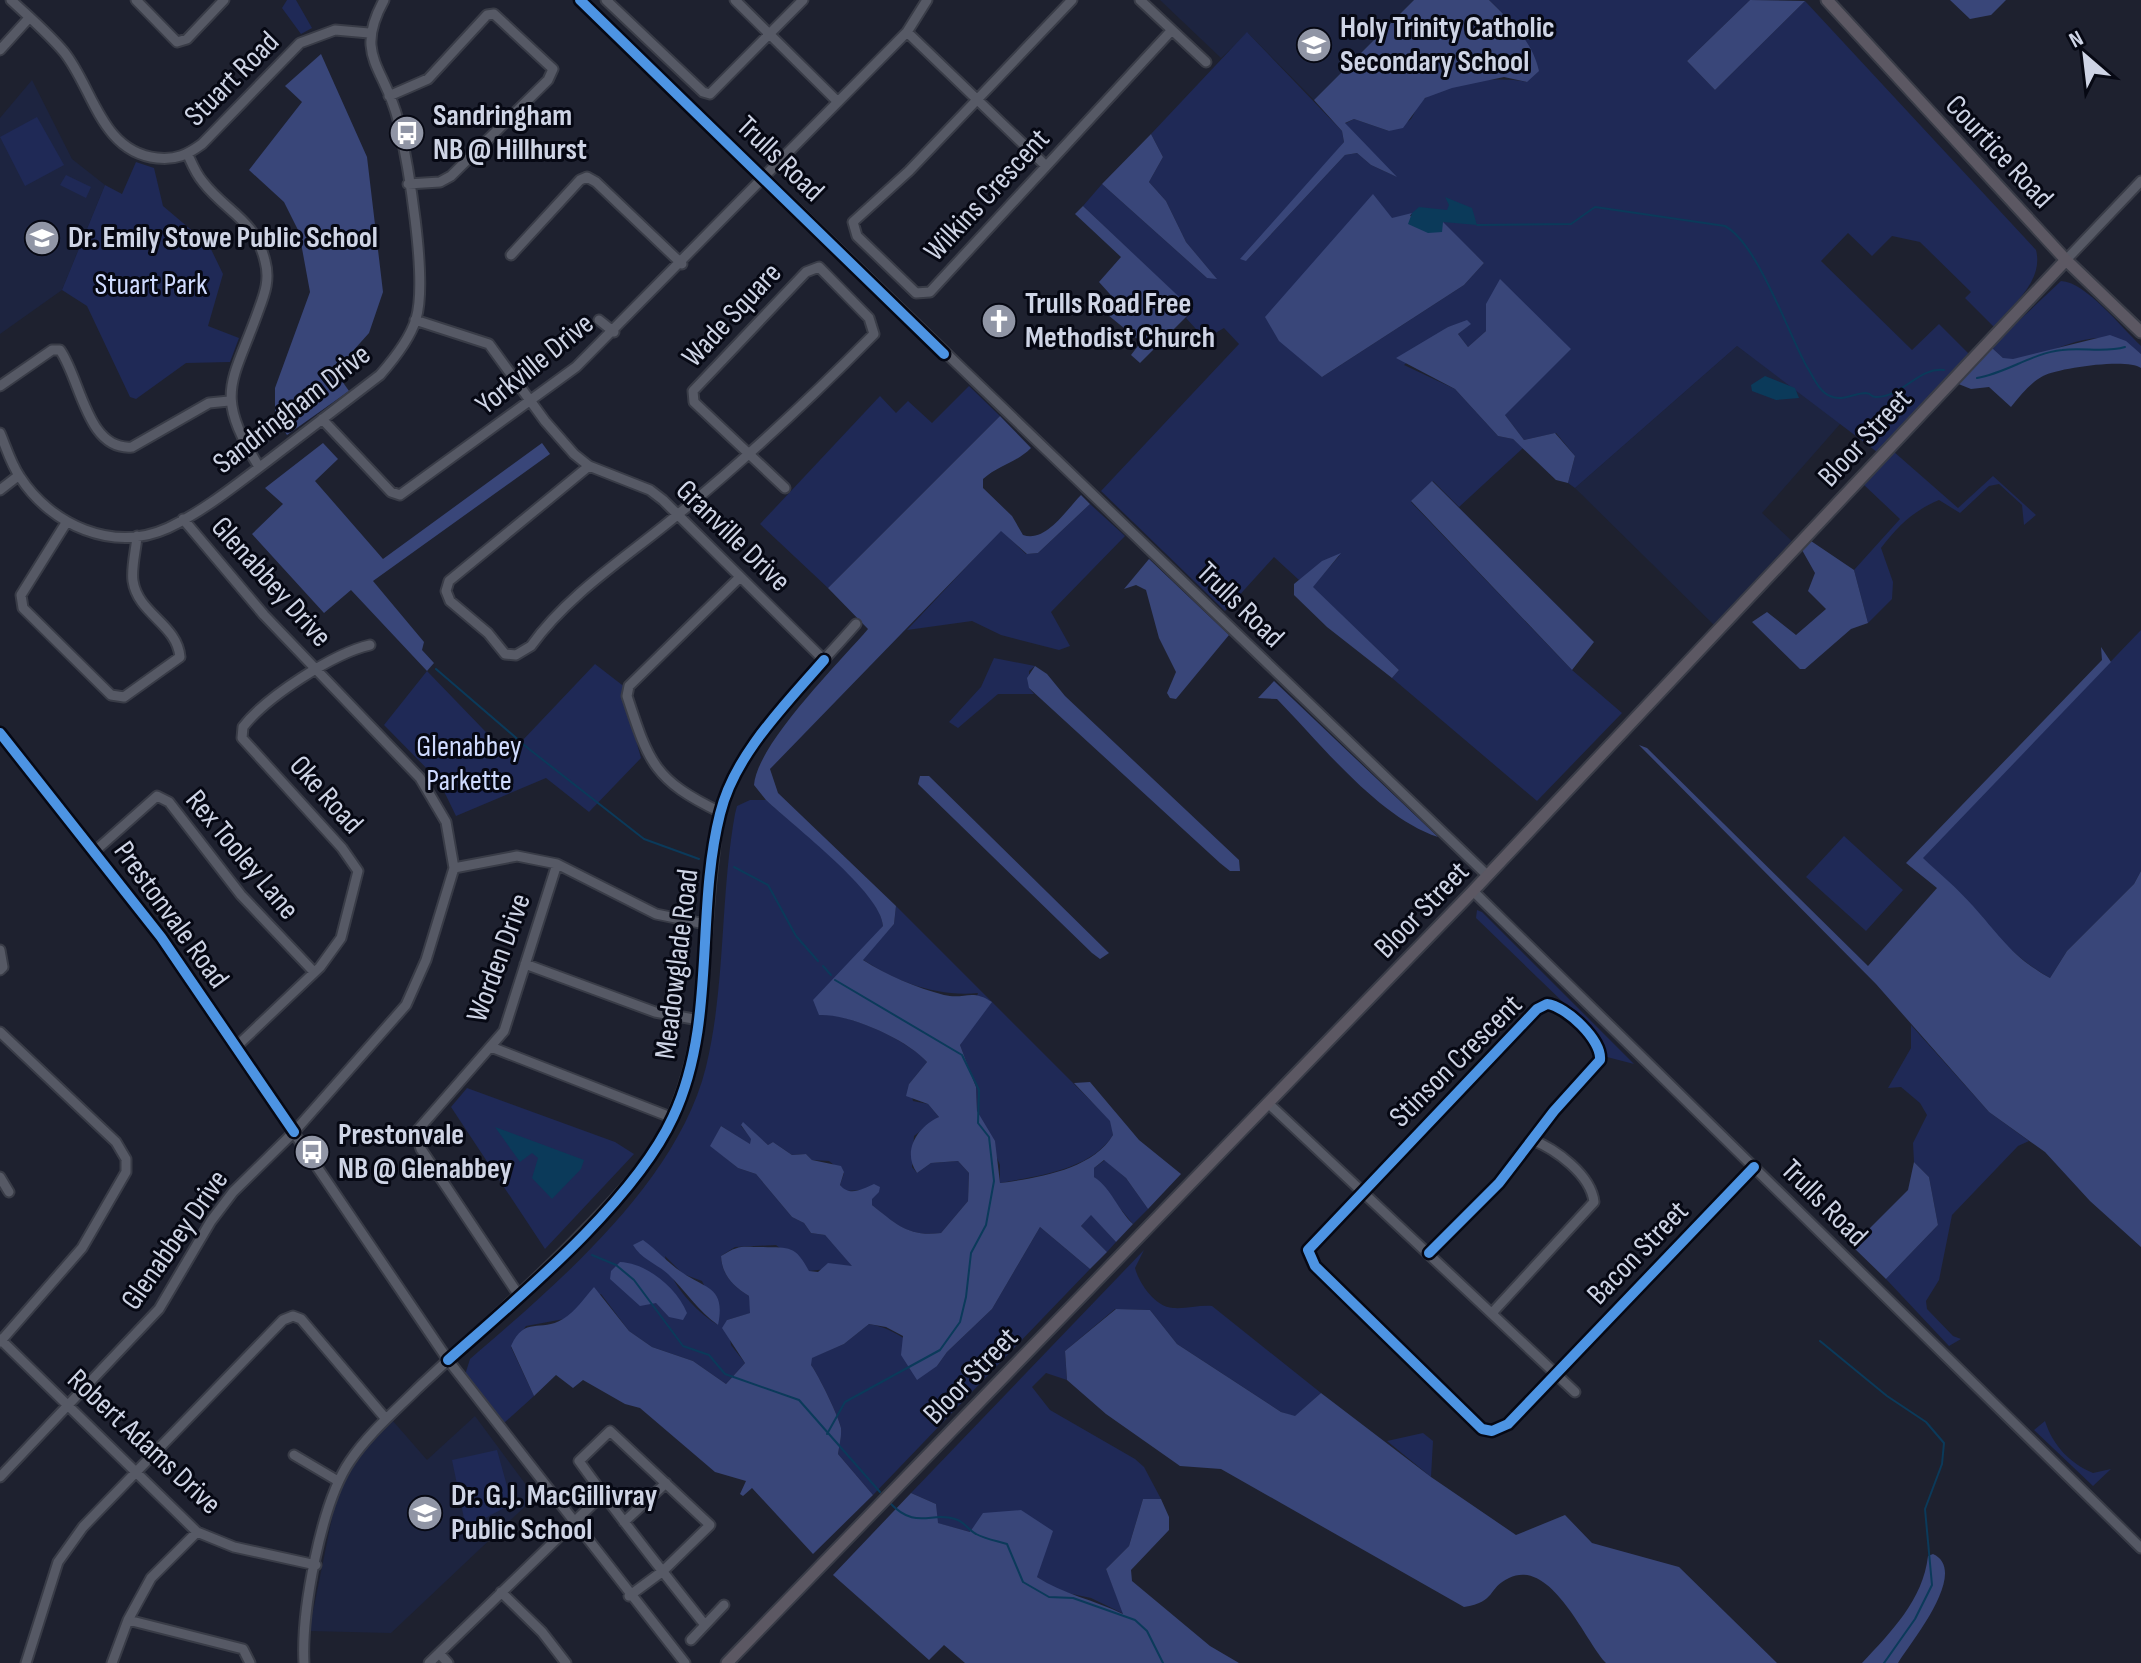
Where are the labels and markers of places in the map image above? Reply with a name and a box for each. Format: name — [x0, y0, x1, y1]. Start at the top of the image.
place label: Holy Trinity Catholic Secondary School — [1340, 10, 1555, 80]
school or university icon: Holy Trinity Catholic Secondary School — [1295, 26, 1333, 64]
place label: Sandringham NB @ Hillhurst — [433, 98, 587, 168]
bus stop icon: Sandringham NB @ Hillhurst — [388, 114, 426, 152]
school or university icon: Dr. Emily Stowe Public School — [23, 219, 61, 257]
place label: Dr. Emily Stowe Public School — [68, 220, 378, 256]
place label: Trulls Road Free Methodist Church — [1025, 286, 1215, 356]
church icon: Trulls Road Free Methodist Church — [980, 302, 1018, 340]
place label: Prestonvale NB @ Glenabbey — [338, 1117, 513, 1187]
bus stop icon: Prestonvale NB @ Glenabbey — [293, 1133, 331, 1171]
place label: Dr. G.J. MacGillivray Public School — [451, 1478, 658, 1548]
school or university icon: Dr. G.J. MacGillivray Public School — [406, 1494, 444, 1532]

